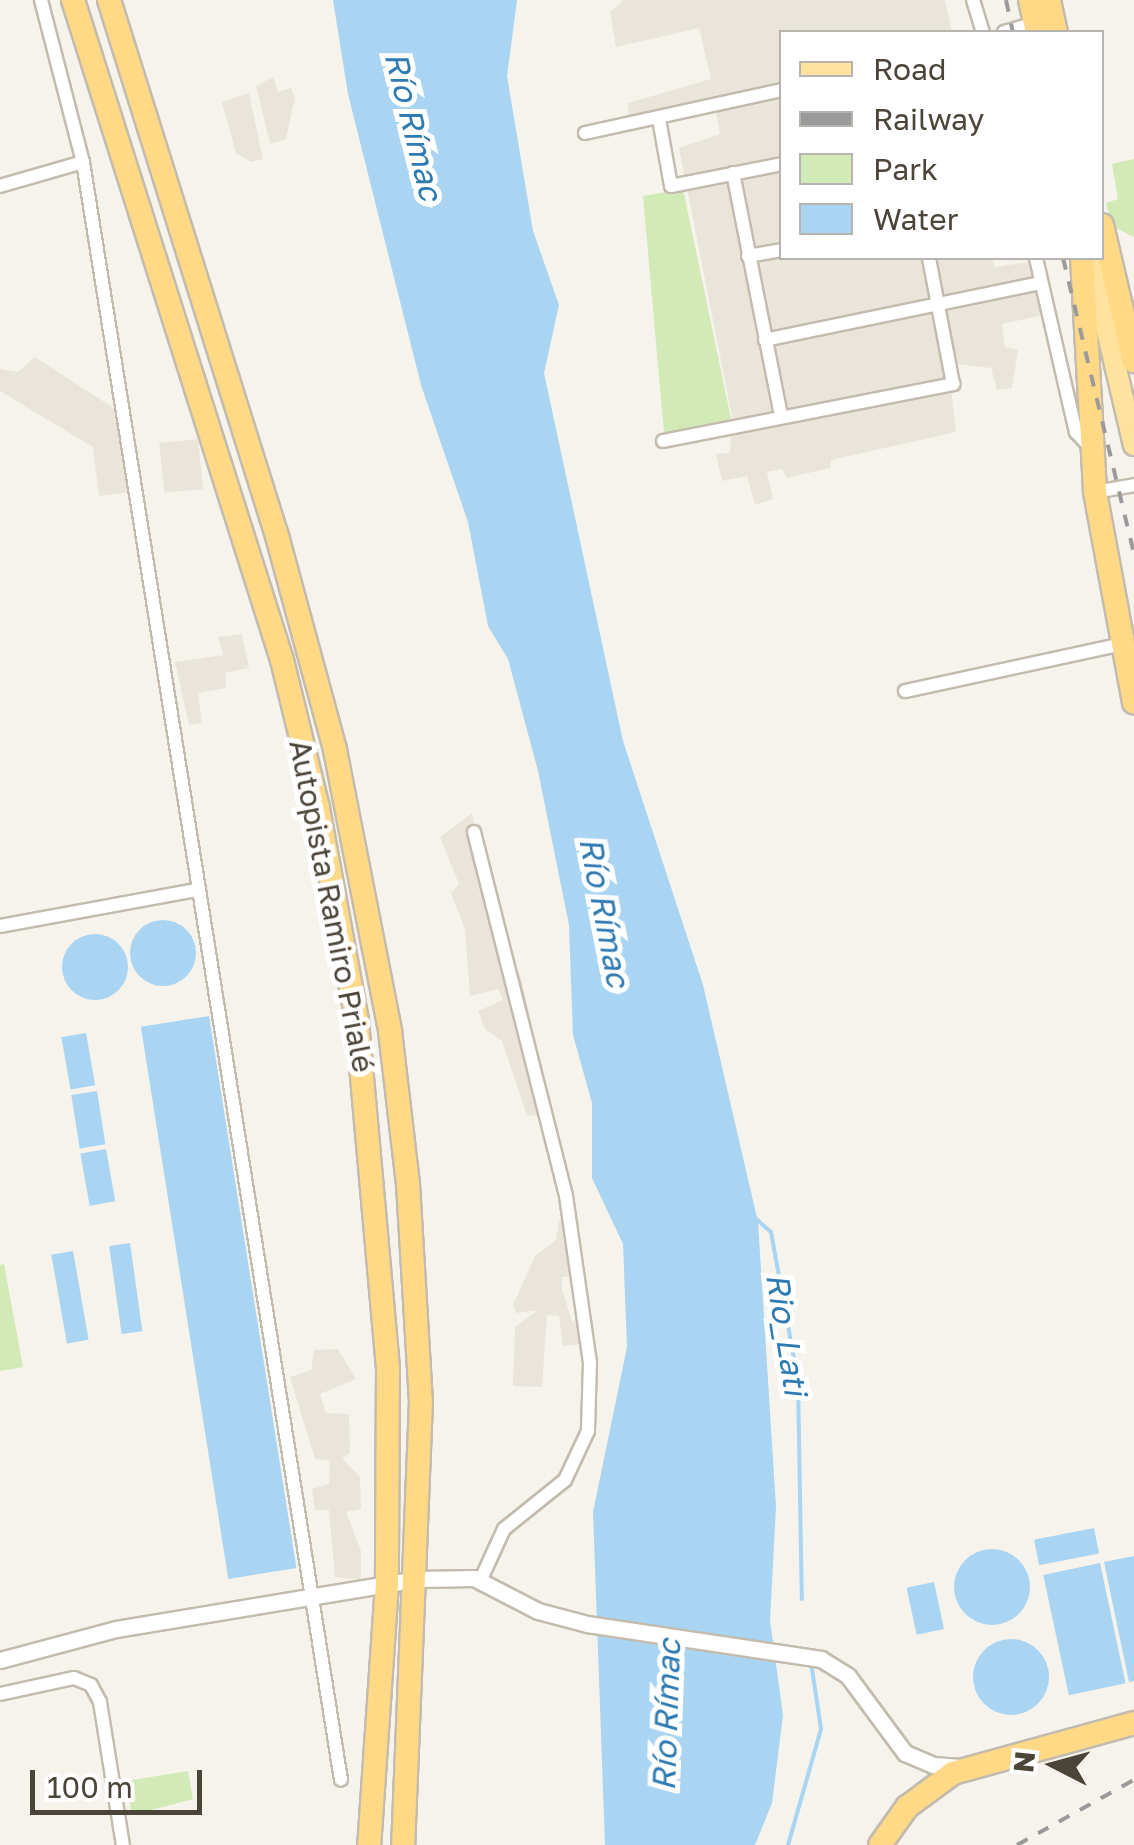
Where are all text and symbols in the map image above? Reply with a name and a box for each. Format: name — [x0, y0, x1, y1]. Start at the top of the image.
legend — [779, 30, 1104, 260]
water label: Río Rímac — [377, 48, 451, 204]
text: Road — [873, 51, 947, 87]
text: Railway — [873, 101, 984, 137]
text: Park — [873, 151, 938, 187]
text: Water — [873, 201, 958, 237]
street label: Autopista Ramiro Prialé — [282, 737, 382, 1075]
water label: Río Rímac — [572, 834, 638, 990]
water label: Rio_Lati — [758, 1270, 816, 1398]
water label: Río Rímac — [644, 1639, 688, 1791]
north arrow — [1004, 1715, 1104, 1815]
scale bar — [35, 1750, 208, 1812]
text: N — [1006, 1750, 1041, 1774]
text: 100 m — [47, 1769, 133, 1805]

